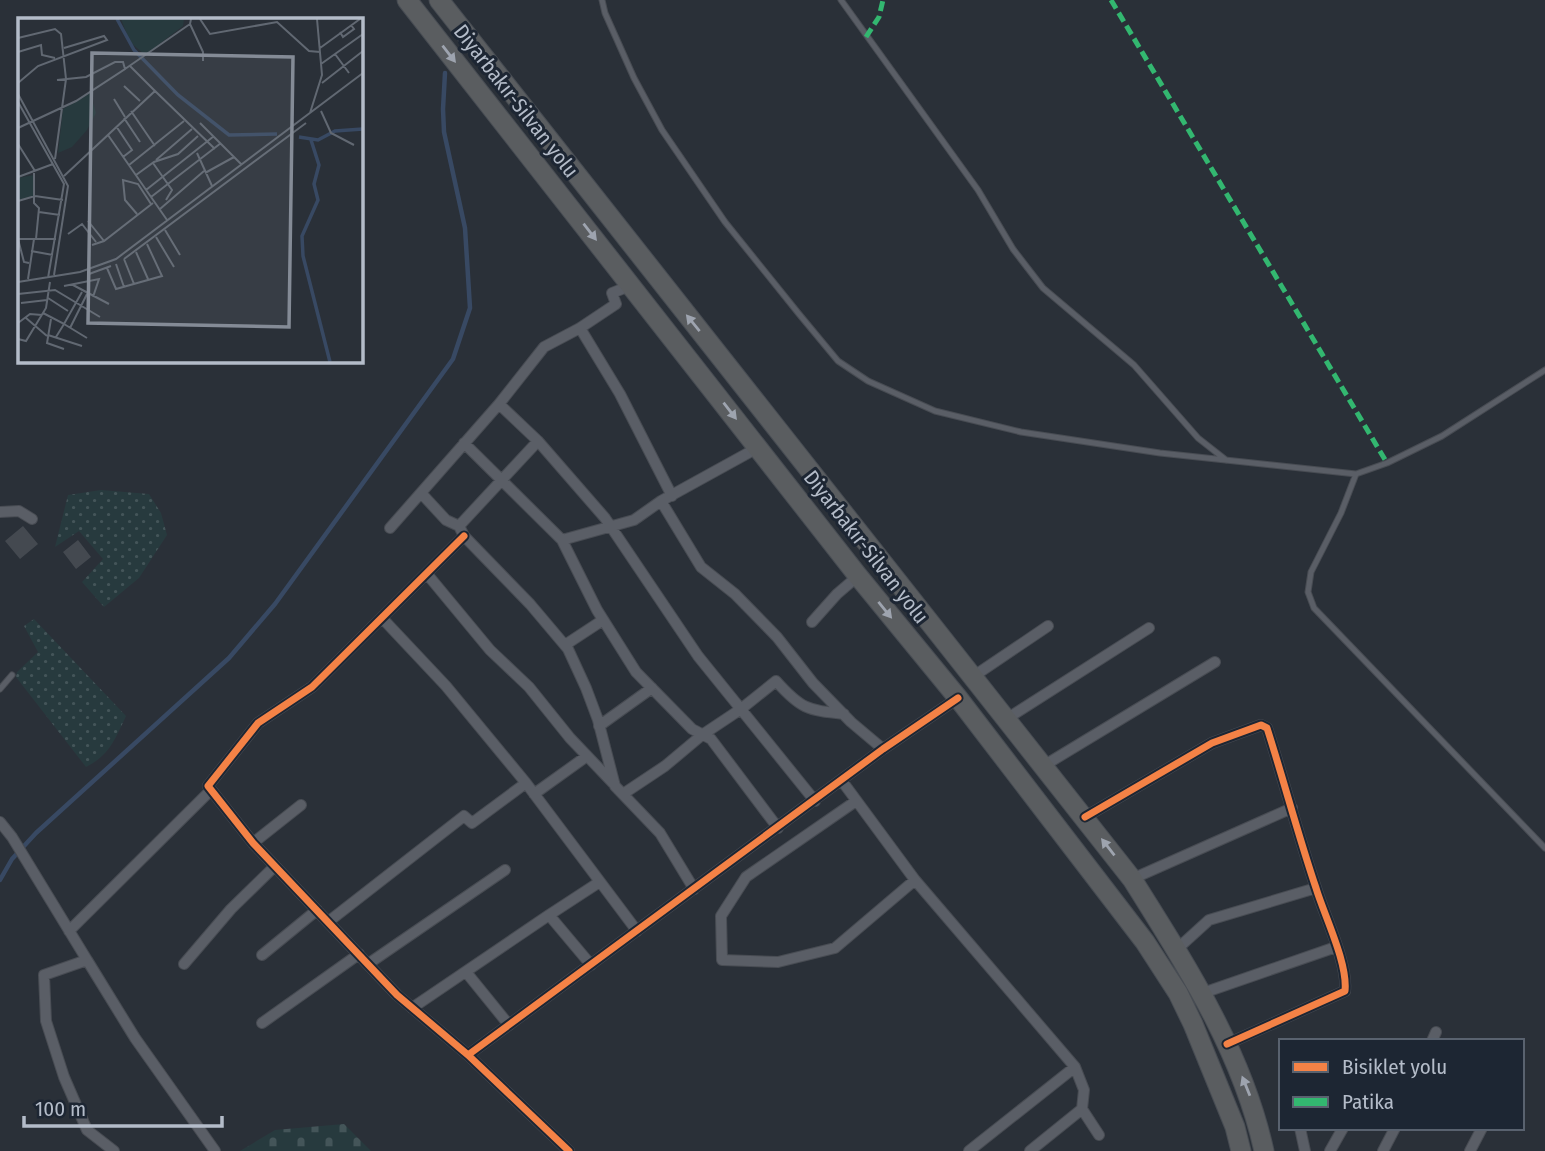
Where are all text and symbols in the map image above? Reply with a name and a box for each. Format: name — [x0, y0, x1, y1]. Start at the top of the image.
inset map — [18, 18, 362, 362]
street label: Diyarbakır-Silvan yolu — [448, 19, 584, 183]
one-way arrow — [441, 44, 456, 62]
one-way arrow — [582, 223, 597, 241]
one-way arrow — [686, 314, 701, 331]
one-way arrow — [723, 402, 737, 420]
street label: Diyarbakır-Silvan yolu — [798, 465, 934, 629]
one-way arrow — [878, 600, 893, 618]
one-way arrow — [1101, 838, 1115, 856]
legend — [1279, 1039, 1524, 1130]
text: Bisiklet yolu — [1342, 1054, 1447, 1080]
one-way arrow — [1240, 1075, 1251, 1096]
scale bar — [24, 1084, 222, 1128]
text: Patika — [1342, 1089, 1394, 1115]
text: 100 m — [35, 1096, 86, 1122]

